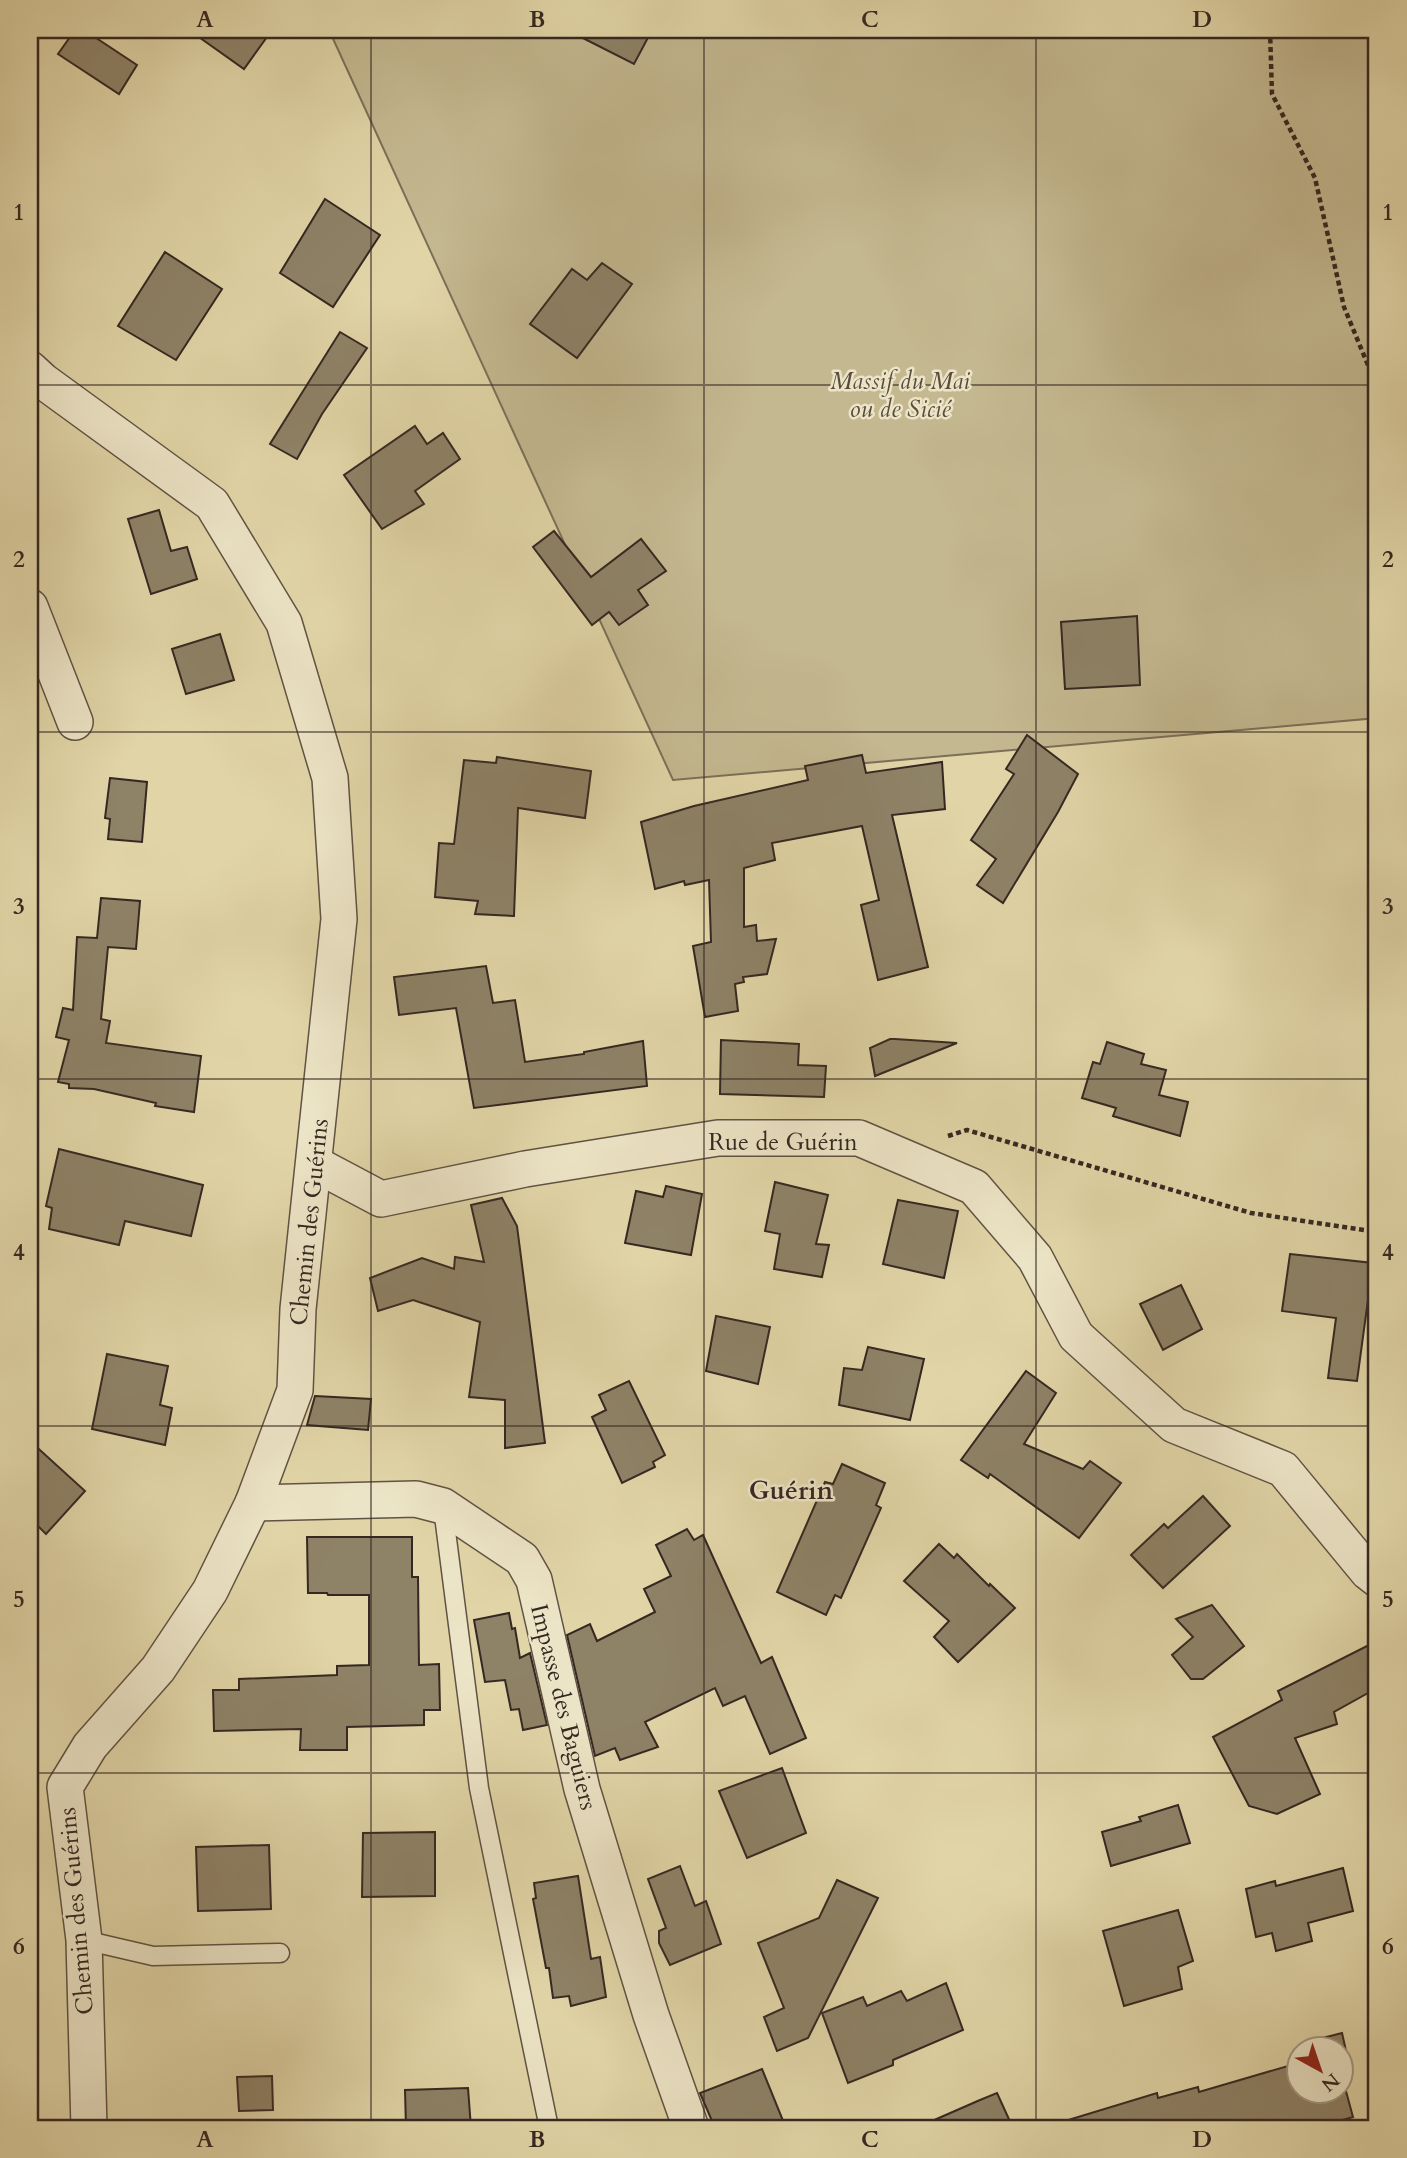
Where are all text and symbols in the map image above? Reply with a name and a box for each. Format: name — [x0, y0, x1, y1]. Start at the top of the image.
text: A — [196, 4, 214, 35]
text: B — [529, 4, 545, 35]
text: C — [861, 4, 879, 35]
text: D — [1192, 4, 1212, 35]
text: 1 — [13, 197, 25, 228]
text: 1 — [1382, 197, 1394, 228]
park label: Massif du Mai ou de Sicié — [830, 365, 970, 426]
text: 2 — [13, 544, 25, 575]
text: 2 — [1382, 544, 1394, 575]
text: 3 — [13, 891, 25, 922]
text: 3 — [1382, 891, 1394, 922]
street label: Chemin des Guérins — [282, 1117, 337, 1327]
street label: Rue de Guérin — [708, 1126, 858, 1159]
text: 4 — [13, 1237, 25, 1268]
text: 4 — [1382, 1237, 1394, 1268]
district label: Guérin — [749, 1473, 834, 1508]
text: 5 — [13, 1584, 25, 1615]
text: 5 — [1382, 1584, 1394, 1615]
street label: Impasse des Baguiers — [522, 1601, 605, 1813]
street label: Chemin des Guérins — [51, 1806, 102, 2016]
text: 6 — [13, 1931, 25, 1962]
text: 6 — [1382, 1931, 1394, 1962]
north arrow — [1284, 2036, 1354, 2106]
text: N — [1315, 2067, 1345, 2098]
text: A — [196, 2124, 214, 2155]
text: B — [529, 2124, 545, 2155]
text: C — [861, 2124, 879, 2155]
text: D — [1192, 2124, 1212, 2155]

